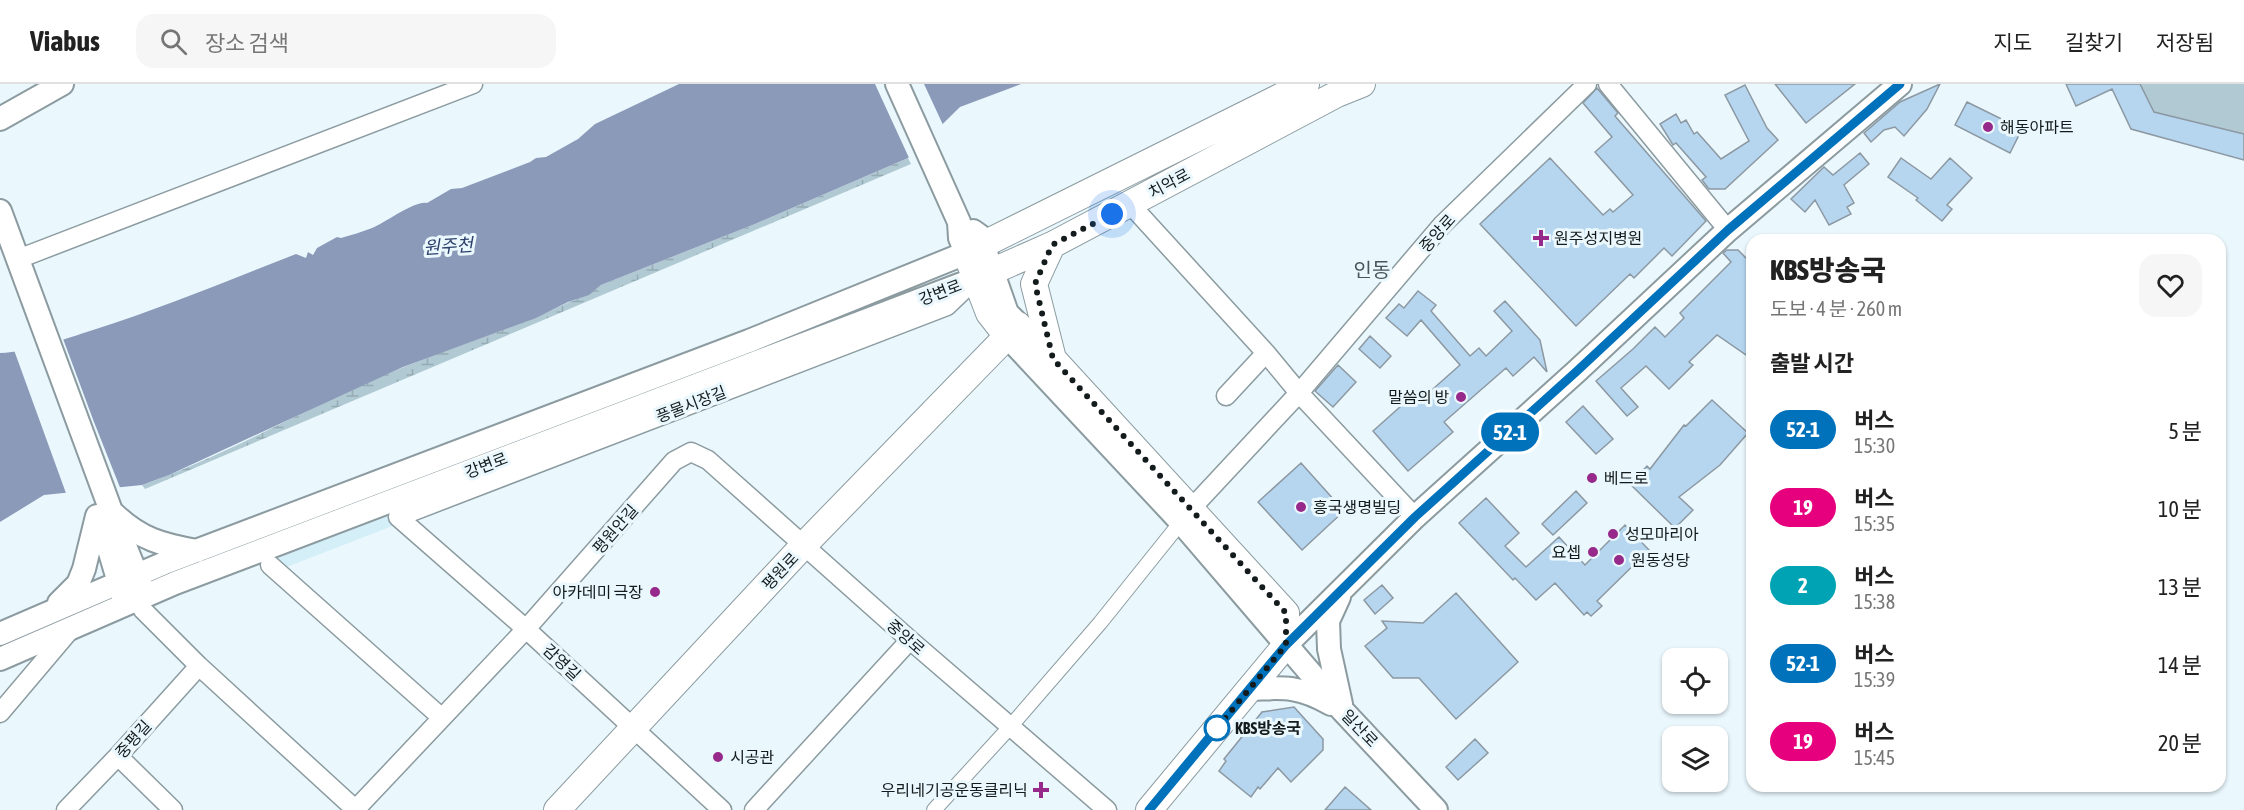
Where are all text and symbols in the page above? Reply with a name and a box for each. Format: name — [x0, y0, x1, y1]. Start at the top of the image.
search box — [136, 14, 556, 68]
text: Viabus — [30, 25, 100, 57]
icon: search — [157, 25, 190, 58]
text: 장소 검색 — [205, 30, 289, 56]
text: 지도 — [1993, 30, 2032, 54]
text: 길찾기 — [2065, 30, 2123, 54]
text: 저장됨 — [2156, 30, 2214, 54]
place label: 해동아파트 — [2000, 118, 2074, 136]
marker: 해동아파트 — [1981, 120, 1995, 134]
street label: 치악로 — [1145, 165, 1193, 201]
your location — [1097, 199, 1127, 229]
street label: 중앙로 — [1416, 210, 1459, 255]
marker: 원주성지병원 — [1532, 229, 1550, 247]
place label: 원주성지병원 — [1554, 229, 1642, 247]
water label: 원주천 — [422, 234, 476, 258]
text: KBS방송국 — [1770, 254, 1886, 286]
button: heart — [2139, 254, 2202, 317]
district label: 인동 — [1354, 258, 1390, 281]
street label: 강변로 — [916, 276, 964, 308]
text: 도보 · 4 분 · 260 m — [1770, 297, 1902, 320]
text: 출발 시간 — [1770, 350, 1854, 376]
street label: 풍물시장길 — [653, 382, 729, 426]
place label: 말씀의 방 — [1388, 388, 1449, 406]
marker: 말씀의 방 — [1454, 390, 1468, 404]
text: 버스 — [1854, 407, 1894, 433]
line badge: 52-1 — [1468, 412, 1552, 452]
text: 52-1 — [1786, 417, 1820, 441]
text: 5 분 — [2168, 418, 2202, 444]
text: 52-1 — [1493, 420, 1527, 444]
text: 15:30 — [1854, 434, 1895, 457]
street label: 강변로 — [462, 449, 510, 481]
place label: 베드로 — [1604, 469, 1648, 487]
marker: 베드로 — [1585, 471, 1599, 485]
text: 버스 — [1854, 485, 1894, 511]
text: 19 — [1793, 495, 1813, 519]
text: 10 분 — [2158, 496, 2202, 522]
place label: 흥국생명빌딩 — [1313, 498, 1401, 516]
marker: 흥국생명빌딩 — [1294, 500, 1308, 514]
street label: 평원안길 — [589, 501, 641, 557]
text: 15:35 — [1854, 512, 1895, 535]
place label: 성모마리아 — [1625, 525, 1699, 543]
marker: 성모마리아 — [1606, 527, 1620, 541]
place label: 요셉 — [1552, 543, 1581, 561]
marker: 요셉 — [1586, 545, 1600, 559]
street label: 평원로 — [758, 549, 802, 593]
place label: 원동성당 — [1631, 551, 1690, 569]
marker: 원동성당 — [1612, 553, 1626, 567]
text: 버스 — [1854, 563, 1894, 589]
text: 2 — [1798, 573, 1808, 597]
text: 13 분 — [2158, 574, 2202, 600]
place label: 아카데미 극장 — [552, 583, 643, 601]
marker: 아카데미 극장 — [648, 585, 662, 599]
text: 15:38 — [1854, 590, 1895, 613]
street label: 중앙로 — [883, 616, 929, 658]
street label: 감영길 — [540, 640, 584, 684]
text: 버스 — [1854, 641, 1894, 667]
map controls — [1662, 648, 1728, 792]
button: locate — [1662, 648, 1728, 714]
text: 52-1 — [1786, 651, 1820, 675]
text: 14 분 — [2158, 652, 2202, 678]
text: 15:39 — [1854, 668, 1895, 691]
street label: 일산로 — [1338, 706, 1382, 750]
marker: KBS방송국 — [1204, 715, 1230, 741]
street label: 중평길 — [112, 717, 154, 761]
place label: KBS방송국 — [1235, 719, 1301, 737]
text: 버스 — [1854, 719, 1894, 745]
button: layers — [1662, 726, 1728, 792]
text: 19 — [1793, 729, 1813, 753]
text: 20 분 — [2158, 730, 2202, 756]
text: 15:45 — [1854, 746, 1895, 769]
place label: 시공관 — [730, 748, 774, 766]
marker: 시공관 — [711, 750, 725, 764]
place label: 우리네기공운동클리닉 — [881, 781, 1028, 799]
marker: 우리네기공운동클리닉 — [1032, 781, 1050, 799]

